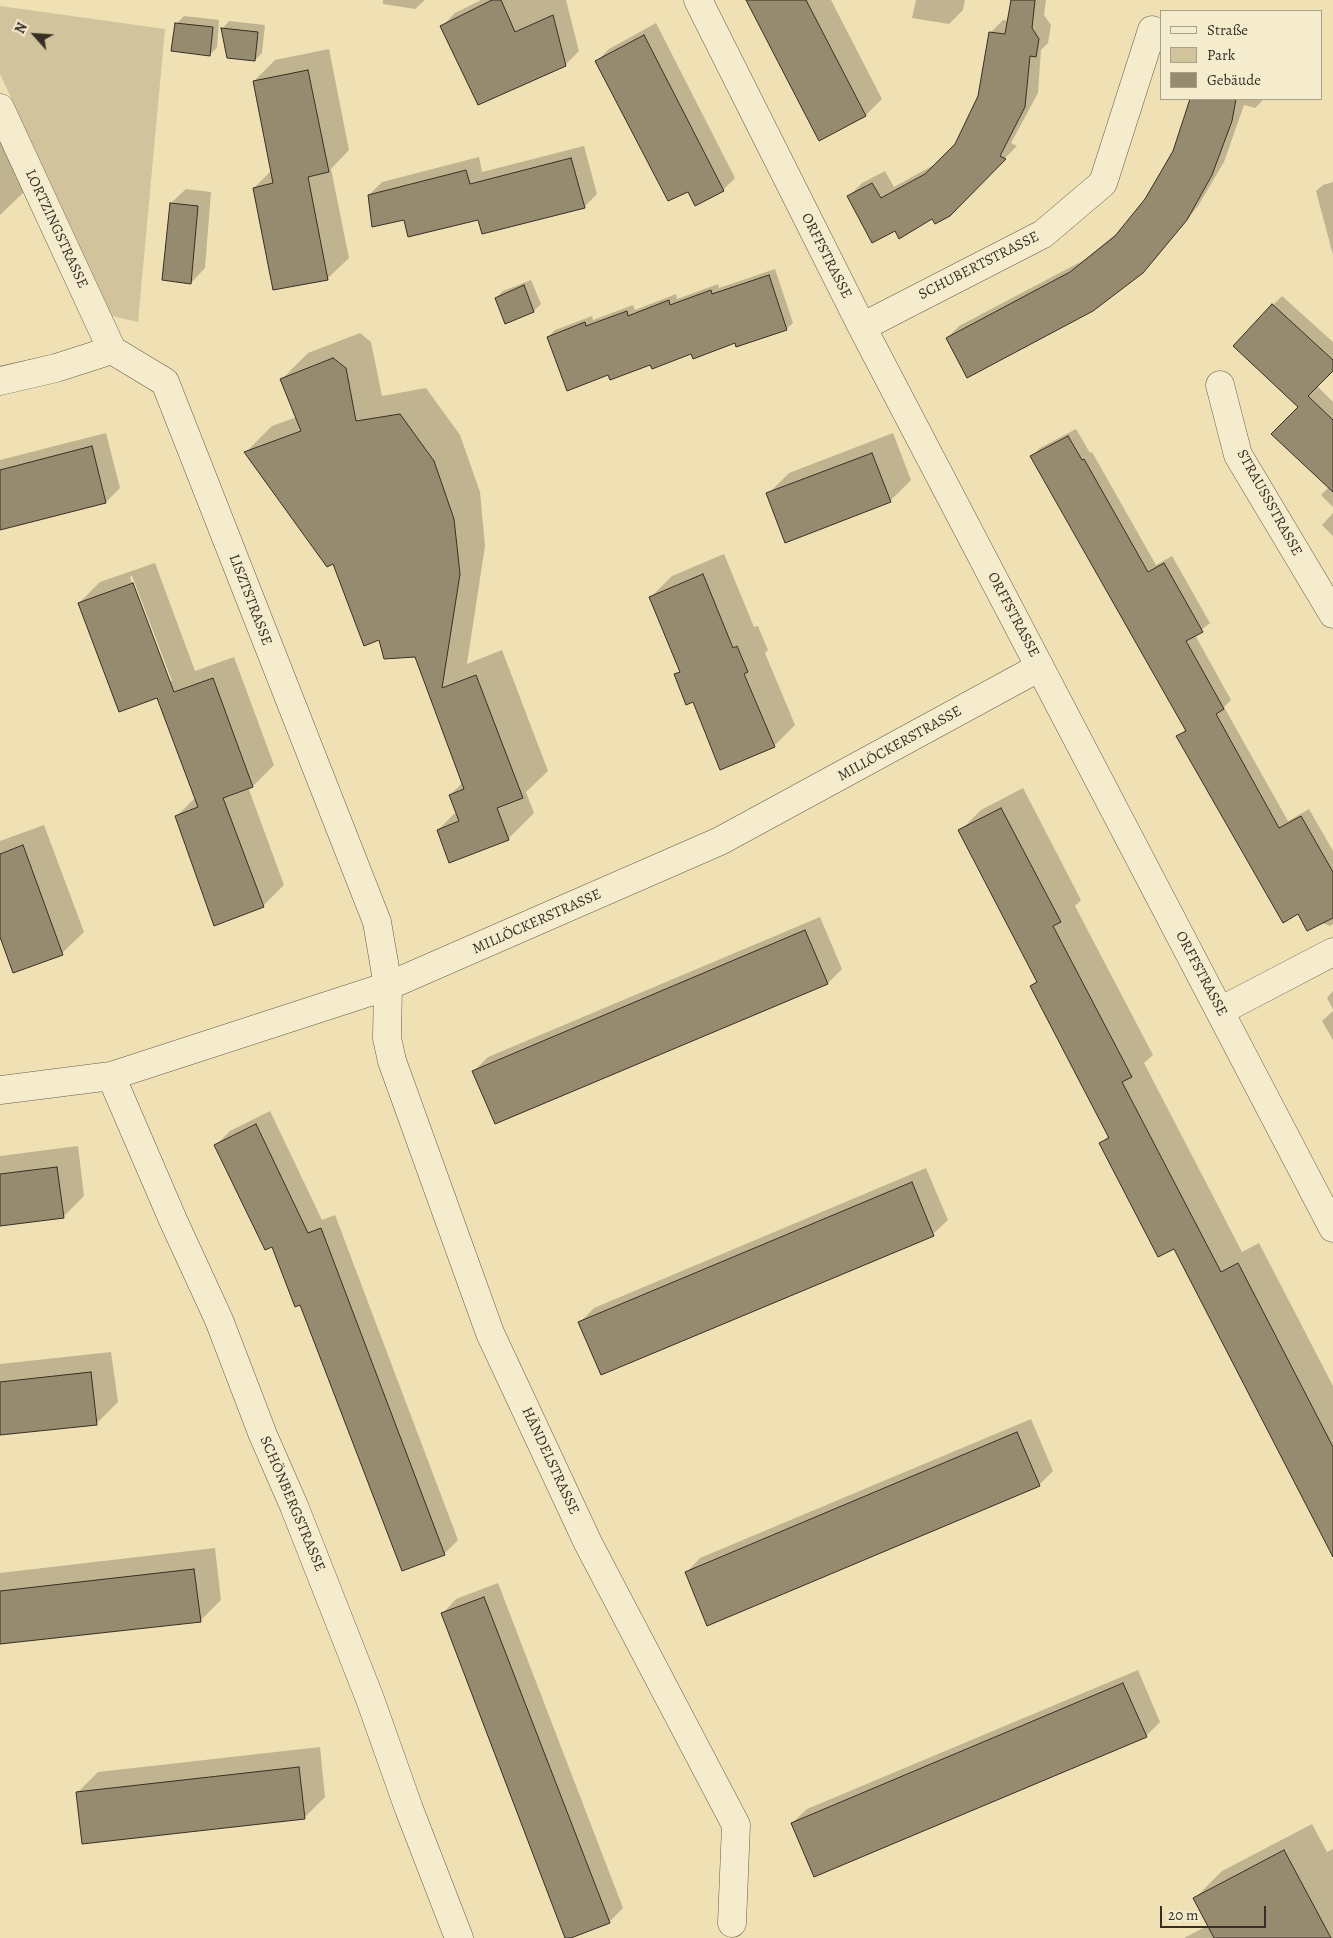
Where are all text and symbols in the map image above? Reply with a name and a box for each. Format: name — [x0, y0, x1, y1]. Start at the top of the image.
north arrow — [10, 10, 60, 60]
legend — [1160, 10, 1323, 100]
text: N — [10, 19, 32, 37]
text: Straße — [1207, 20, 1248, 40]
text: Park — [1207, 45, 1235, 65]
text: Gebäude — [1207, 70, 1261, 90]
street label: LORTZINGSTRASSE — [21, 167, 91, 291]
street label: ORFFSTRASSE — [797, 210, 855, 302]
street label: SCHUBERTSTRASSE — [916, 228, 1042, 304]
street label: STRAUSSSTRASSE — [1232, 447, 1306, 559]
street label: LISZTSTRASSE — [224, 552, 276, 648]
street label: ORFFSTRASSE — [983, 569, 1043, 661]
street label: MILLÖCKERSTRASSE — [835, 702, 965, 786]
street label: MILLÖCKERSTRASSE — [470, 885, 604, 959]
street label: ORFFSTRASSE — [1171, 928, 1231, 1020]
street label: HÄNDELSTRASSE — [517, 1404, 583, 1518]
street label: SCHÖNBERGSTRASSE — [255, 1434, 329, 1574]
scale bar — [1163, 1896, 1269, 1928]
text: 20 m — [1168, 1905, 1199, 1925]

